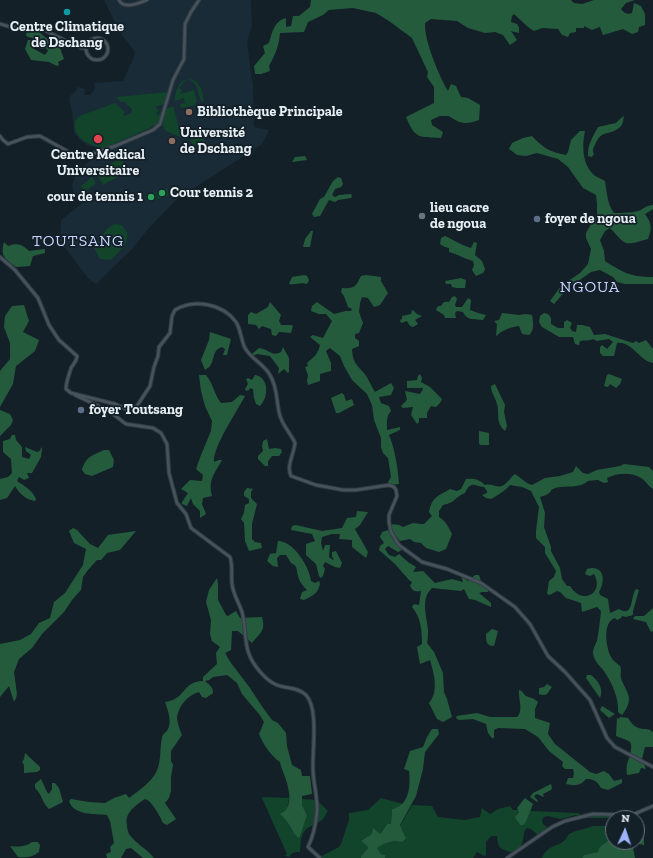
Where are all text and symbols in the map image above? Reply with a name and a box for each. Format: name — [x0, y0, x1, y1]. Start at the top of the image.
marker: Centre Climatique de Dschang — [62, 7, 72, 17]
place label: Centre Climatique de Dschang — [10, 19, 124, 52]
place label: Bibliothèque Principale — [197, 104, 343, 120]
marker: Bibliothèque Principale — [184, 107, 194, 117]
place label: Université de Dschang — [180, 125, 252, 158]
marker: Centre Medical Universitaire — [92, 133, 104, 145]
marker: Université de Dschang — [167, 136, 177, 146]
place label: Centre Medical Universitaire — [51, 147, 145, 180]
place label: Cour tennis 2 — [170, 185, 253, 201]
marker: Cour tennis 2 — [157, 188, 167, 198]
place label: cour de tennis 1 — [47, 189, 143, 205]
marker: cour de tennis 1 — [146, 192, 156, 202]
place label: lieu cacre de ngoua — [430, 200, 489, 232]
marker: lieu cacre de ngoua — [417, 211, 427, 221]
place label: foyer de ngoua — [545, 211, 636, 227]
marker: foyer de ngoua — [532, 214, 542, 224]
district label: TOUTSANG — [32, 231, 124, 251]
district label: NGOUA — [560, 277, 620, 297]
place label: foyer Toutsang — [89, 402, 183, 418]
marker: foyer Toutsang — [76, 405, 86, 415]
north arrow — [605, 810, 645, 850]
text: N — [621, 812, 630, 825]

